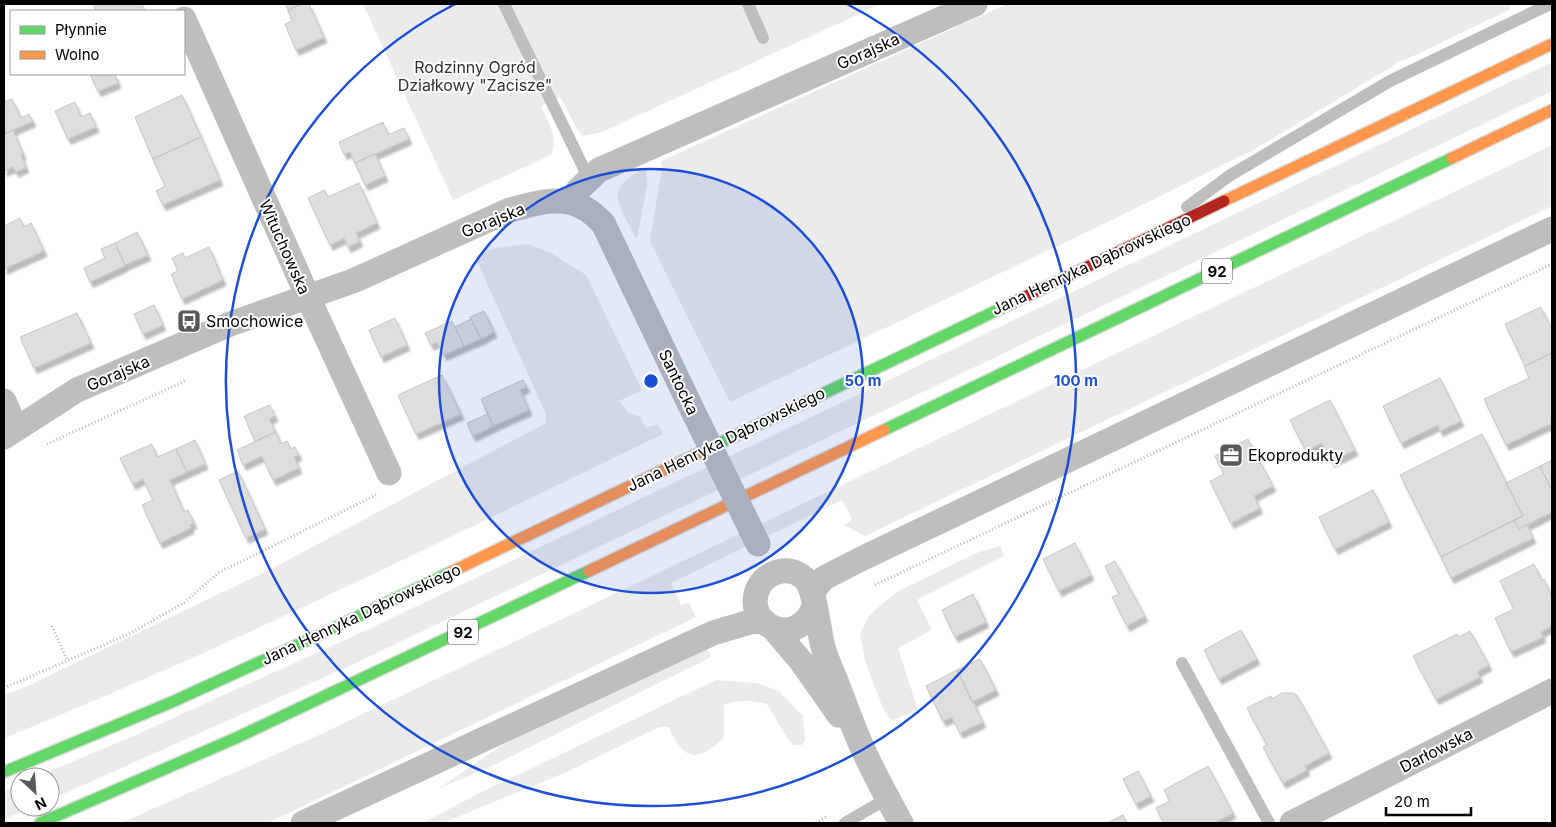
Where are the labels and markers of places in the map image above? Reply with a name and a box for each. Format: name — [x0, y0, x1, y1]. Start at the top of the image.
bus stop icon: Smochowice — [176, 308, 202, 334]
place label: Smochowice — [206, 311, 303, 331]
centre of rings — [642, 372, 660, 390]
office icon: Ekoprodukty — [1218, 442, 1244, 468]
place label: Ekoprodukty — [1248, 445, 1343, 465]

